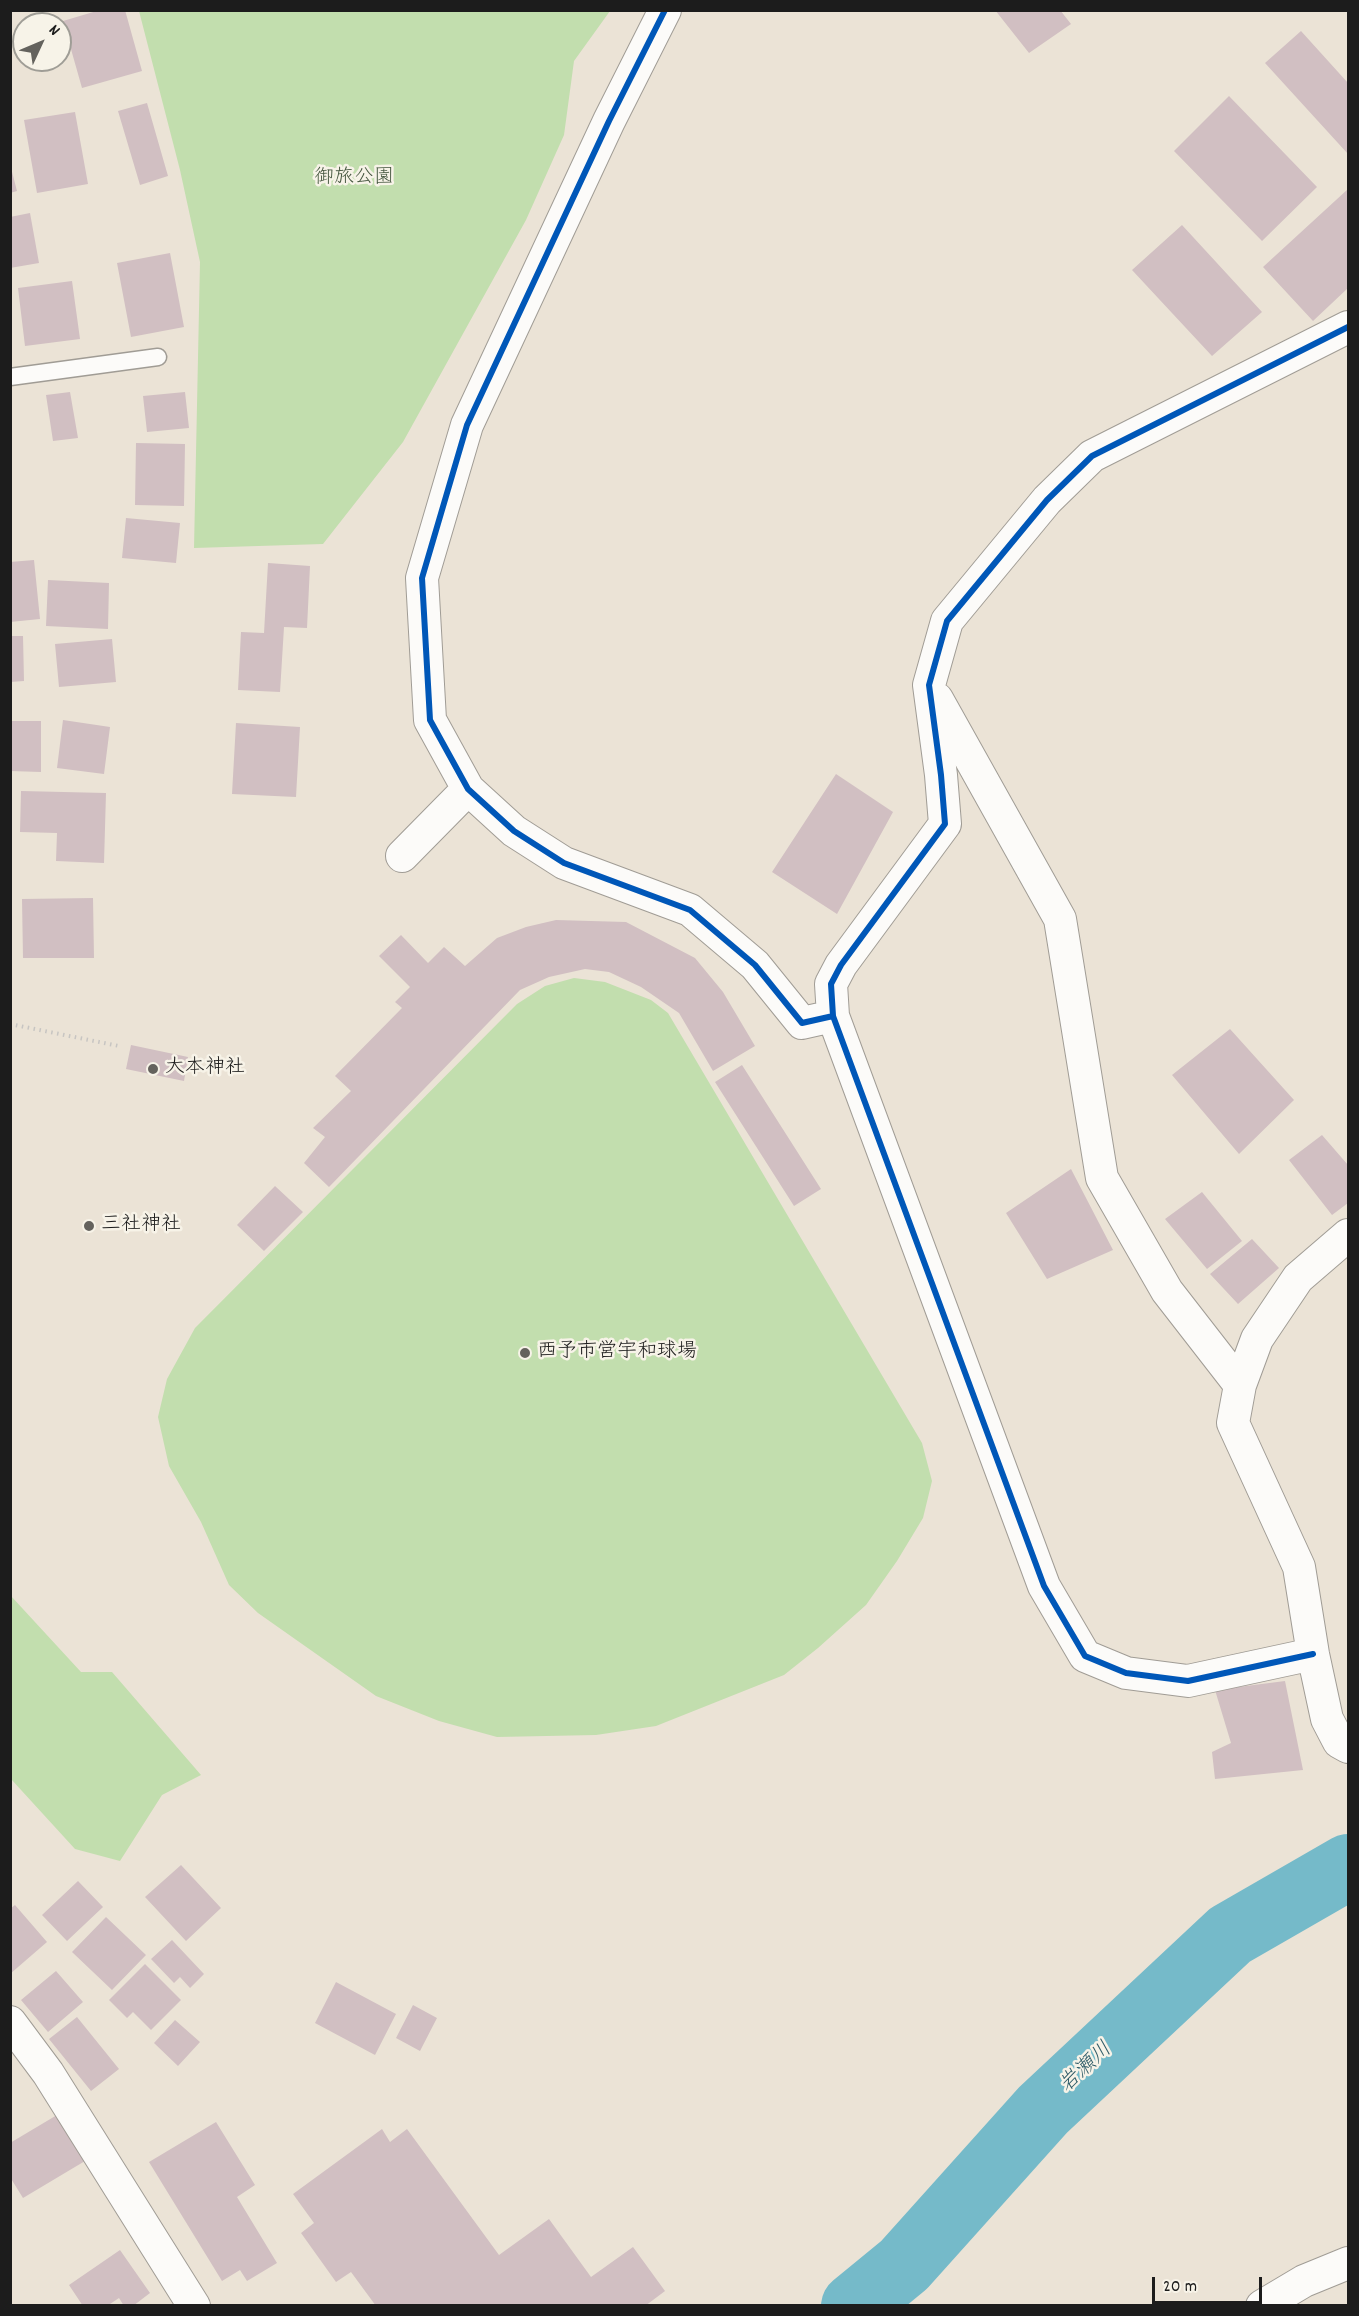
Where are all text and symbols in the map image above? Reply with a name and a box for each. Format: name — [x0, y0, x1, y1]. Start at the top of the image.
north arrow — [12, 12, 72, 72]
text: N — [43, 20, 65, 41]
park label: 御旅公園 — [314, 167, 394, 191]
place label: 大本神社 — [165, 1057, 245, 1081]
marker: 大本神社 — [146, 1062, 160, 1076]
place label: 三社神社 — [101, 1214, 181, 1238]
marker: 三社神社 — [82, 1219, 96, 1233]
place label: 西予市営宇和球場 — [537, 1341, 697, 1365]
marker: 西予市営宇和球場 — [518, 1346, 532, 1360]
water label: 岩瀬川 — [1055, 2038, 1119, 2100]
scale bar — [1155, 2265, 1264, 2303]
text: 20 m — [1163, 2275, 1197, 2300]

